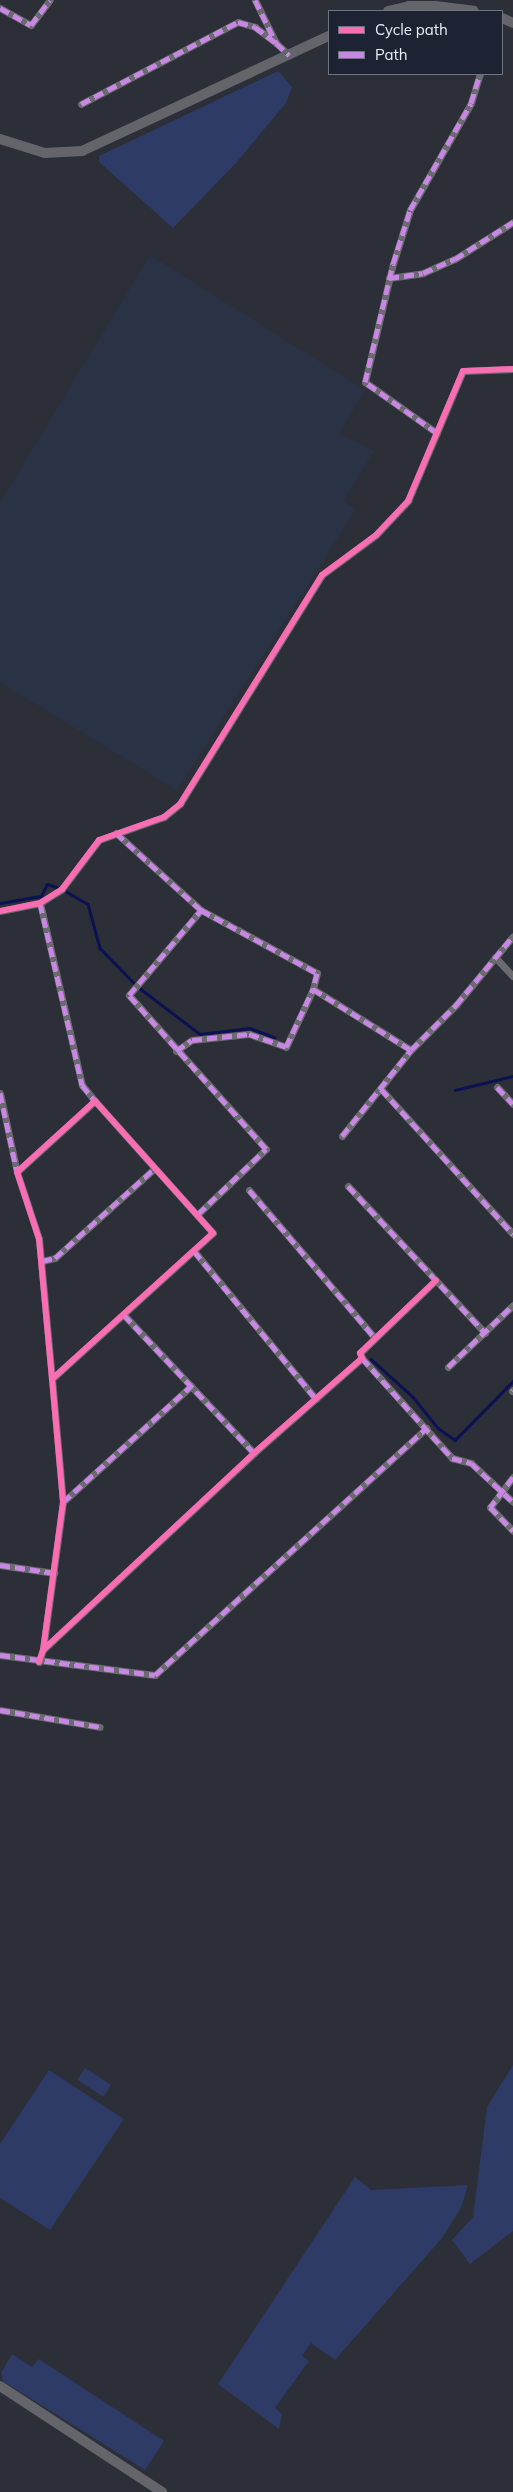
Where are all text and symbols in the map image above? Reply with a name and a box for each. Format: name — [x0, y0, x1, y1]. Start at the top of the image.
legend — [328, 10, 503, 75]
text: Cycle path — [375, 20, 448, 39]
text: Path — [375, 45, 407, 64]

